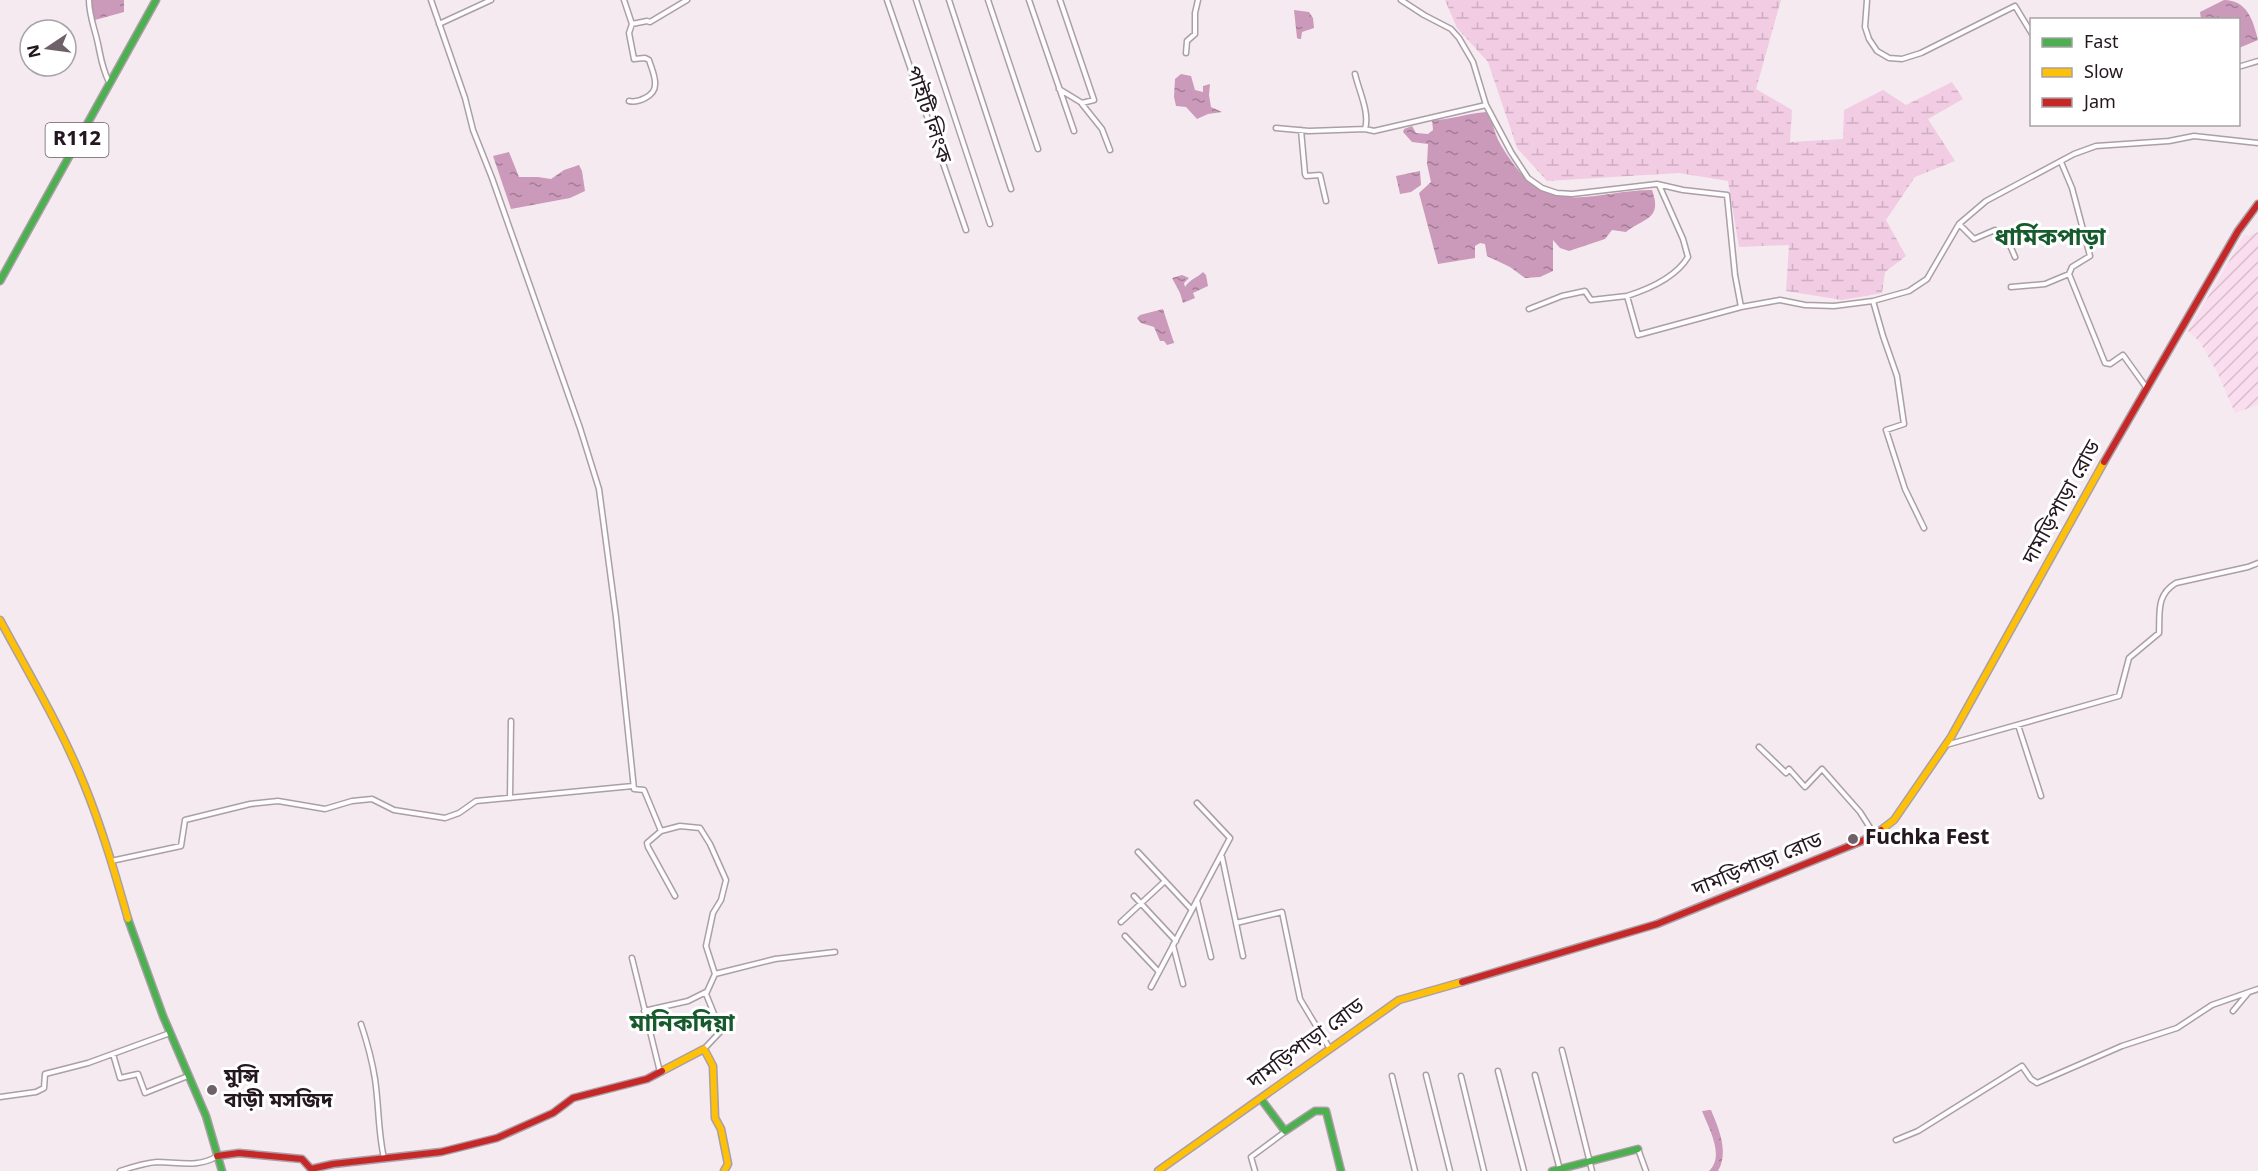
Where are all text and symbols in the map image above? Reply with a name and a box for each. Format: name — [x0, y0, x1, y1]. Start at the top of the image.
north arrow — [18, 18, 78, 78]
legend — [2030, 18, 2240, 126]
text: Fast — [2084, 31, 2119, 55]
text: N — [23, 42, 48, 60]
text: Slow — [2084, 61, 2123, 85]
street label: পাইটি লিংক — [897, 62, 957, 169]
text: Jam — [2082, 91, 2116, 115]
road number: R112 — [46, 123, 109, 157]
district label: ধার্মিকপাড়া — [1994, 223, 2107, 255]
street label: দামড়িপাড়া রোড — [2017, 435, 2109, 571]
place label: Fuchka Fest — [1865, 825, 1989, 853]
street label: দামড়িপাড়া রোড — [1688, 827, 1828, 905]
marker: Fuchka Fest — [1846, 832, 1860, 846]
street label: দামড়িপাড়া রোড — [1242, 993, 1372, 1097]
district label: মানিকদিয়া — [629, 1009, 736, 1041]
place label: মুন্সি বাড়ী মসজিদ — [223, 1064, 334, 1116]
marker: মুন্সি বাড়ী মসজিদ — [205, 1083, 219, 1097]

